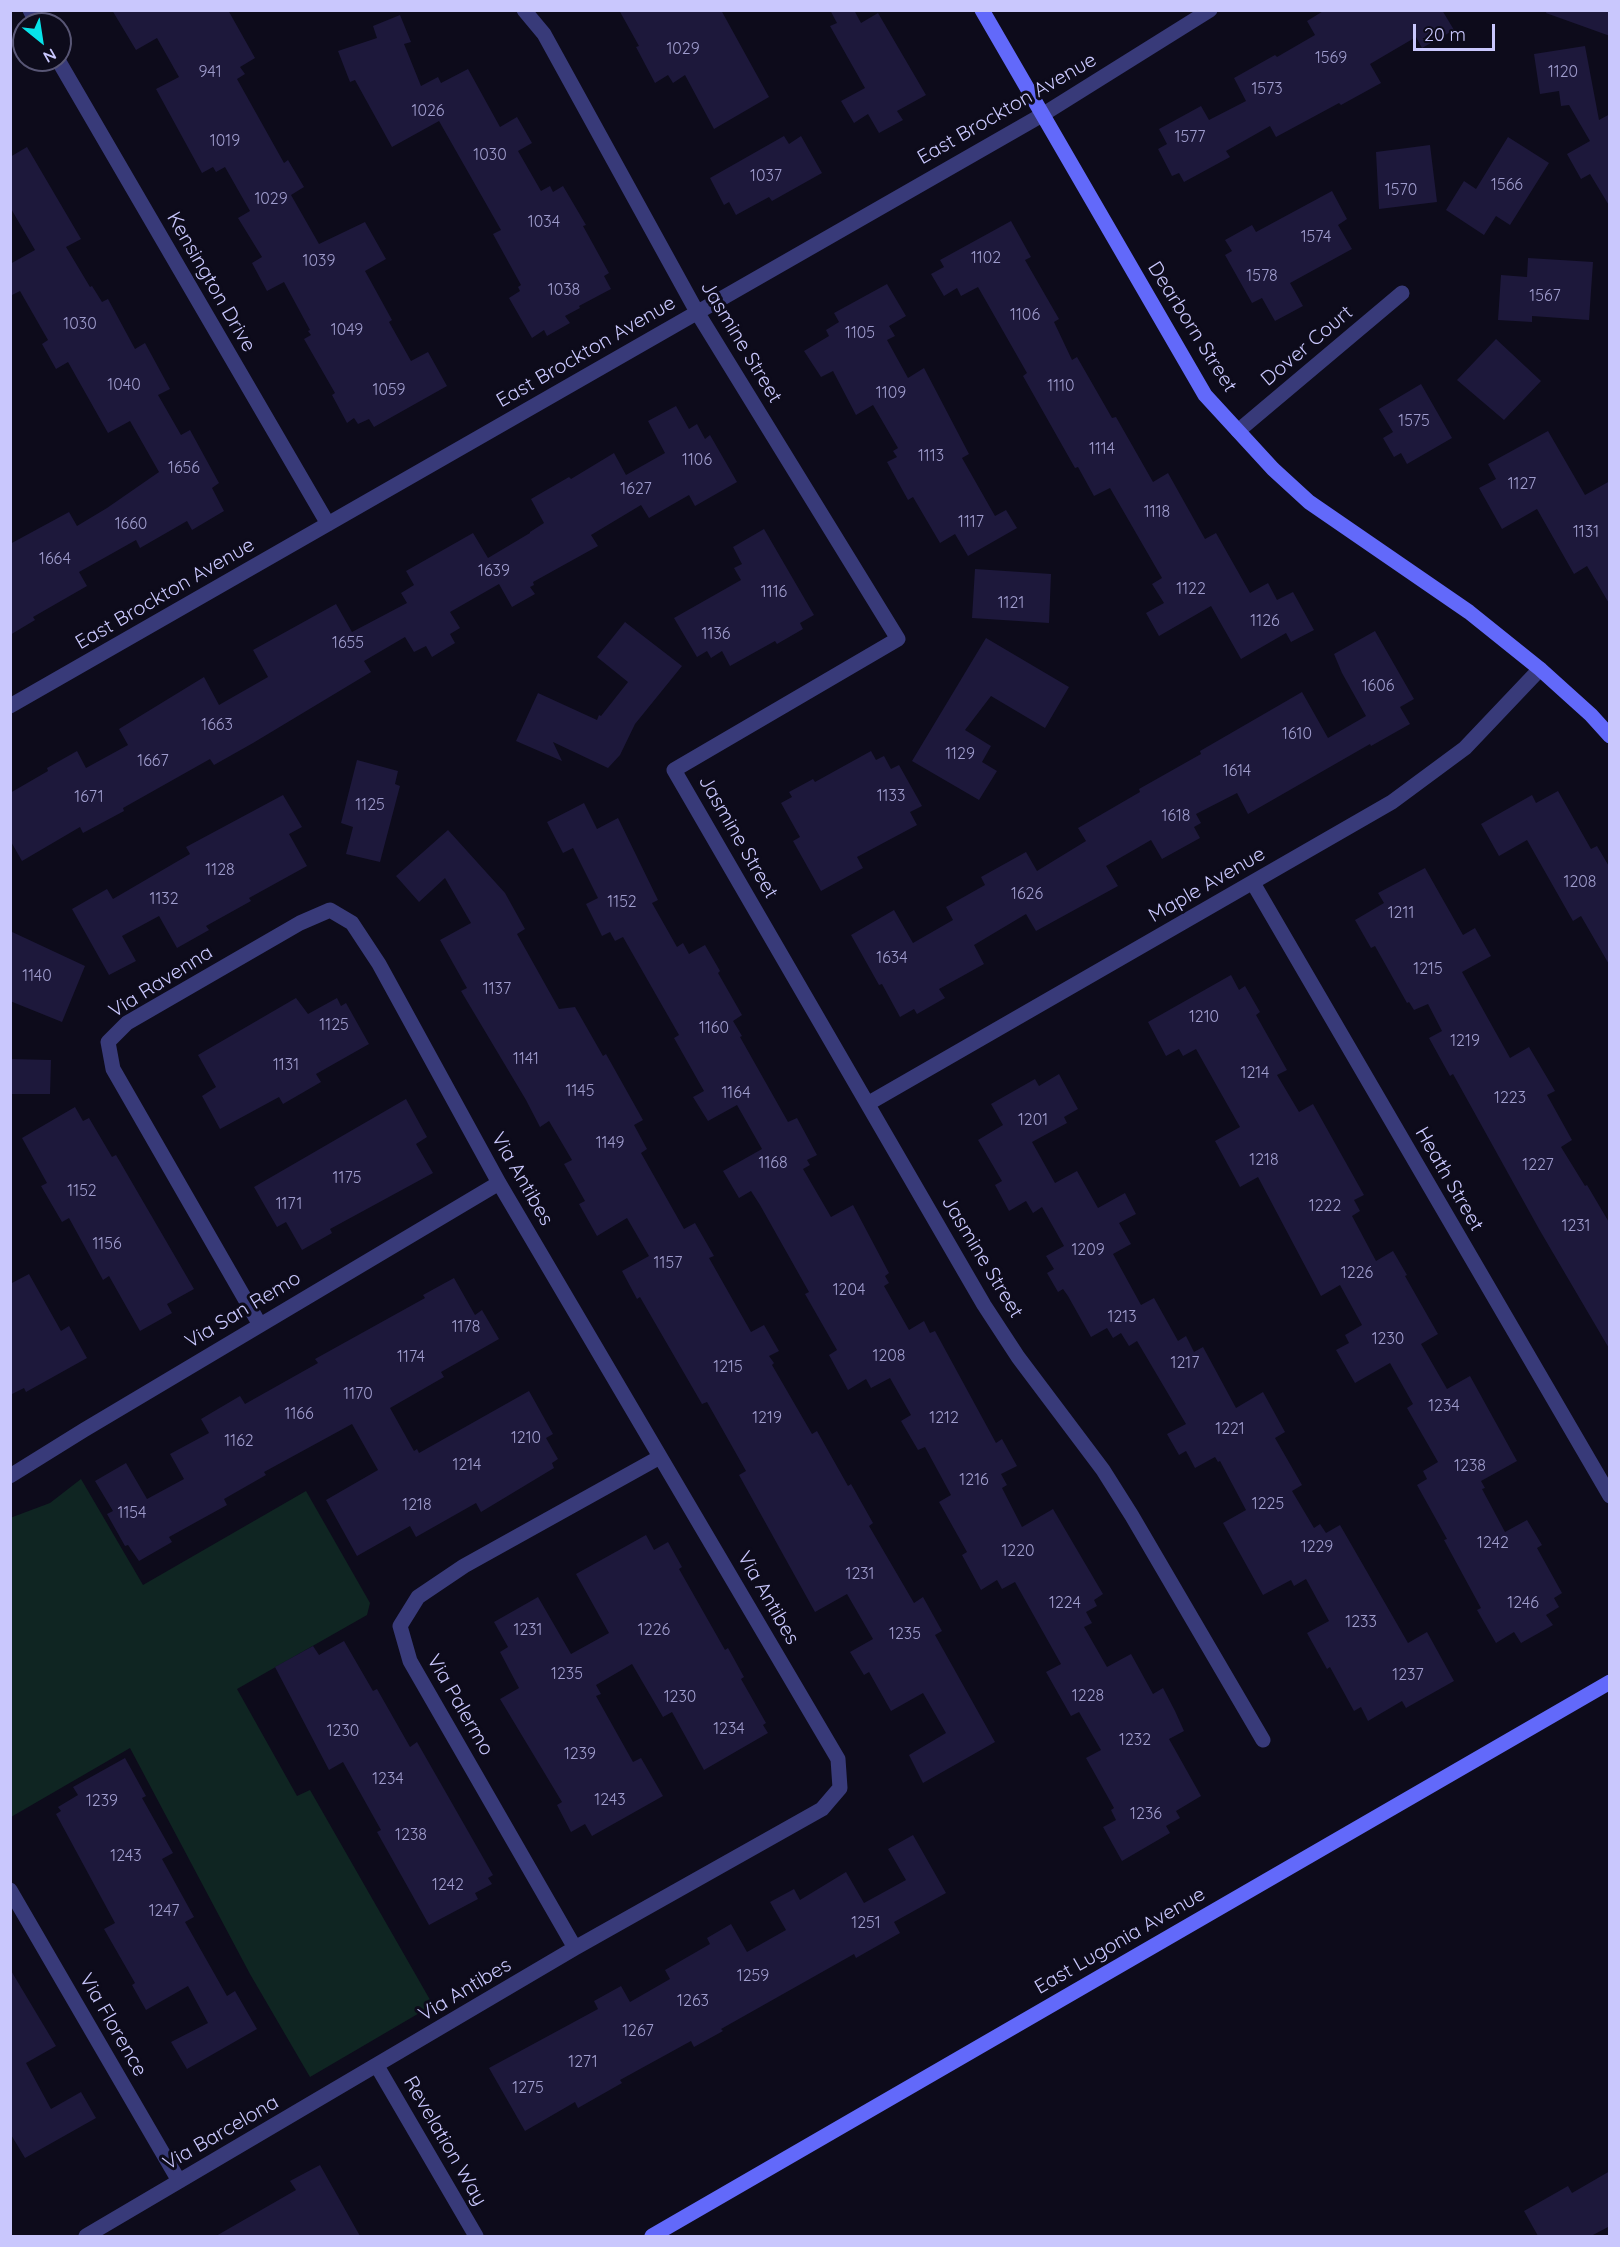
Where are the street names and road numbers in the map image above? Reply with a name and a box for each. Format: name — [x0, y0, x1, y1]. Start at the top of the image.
street label: East Brockton Avenue — [913, 48, 1101, 170]
street label: Kensington Drive — [161, 208, 261, 356]
street label: Dearborn Street — [1142, 257, 1242, 397]
street label: Jasmine Street — [695, 276, 787, 408]
street label: East Brockton Avenue — [492, 291, 680, 413]
street label: Dover Court — [1256, 301, 1358, 391]
street label: East Brockton Avenue — [71, 533, 259, 655]
street label: Jasmine Street — [693, 771, 783, 903]
street label: Maple Avenue — [1145, 842, 1269, 928]
street label: Via Ravenna — [105, 941, 217, 1023]
street label: Heath Street — [1410, 1123, 1488, 1235]
street label: Via Antibes — [486, 1128, 558, 1230]
street label: Jasmine Street — [936, 1191, 1028, 1323]
street label: Via San Remo — [181, 1266, 305, 1354]
street label: Via Antibes — [732, 1547, 804, 1649]
street label: Via Palermo — [421, 1650, 499, 1760]
street label: East Lugonia Avenue — [1030, 1882, 1210, 2000]
street label: Via Antibes — [414, 1953, 516, 2027]
street label: Via Florence — [74, 1969, 152, 2081]
street label: Revelation Way — [398, 2072, 492, 2210]
street label: Via Barcelona — [159, 2090, 283, 2176]

